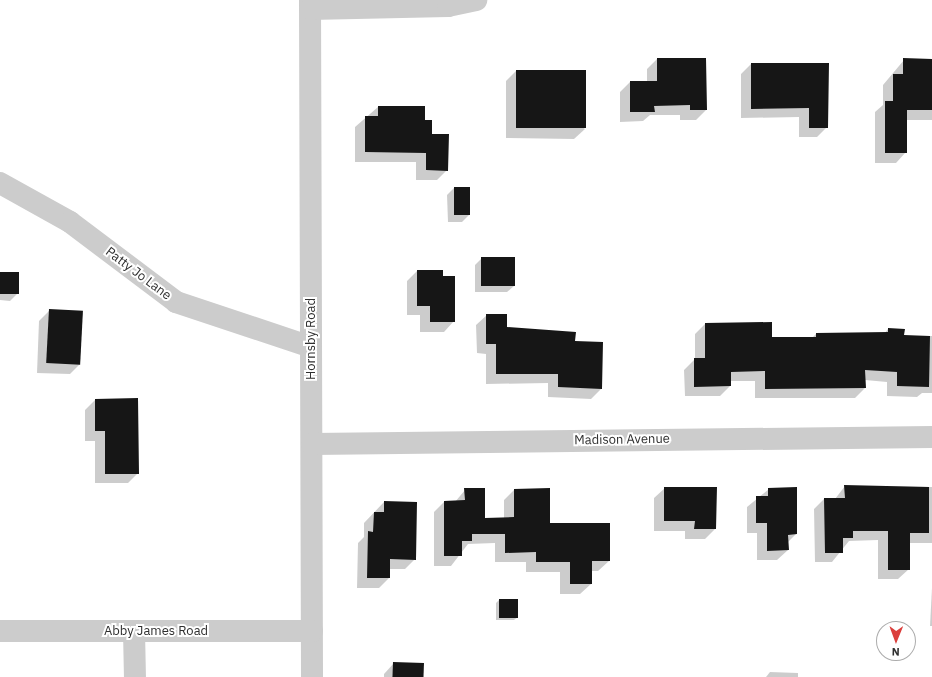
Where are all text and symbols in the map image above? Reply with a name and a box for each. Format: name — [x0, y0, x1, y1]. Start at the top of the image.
street label: Patty Jo Lane — [102, 244, 174, 304]
street label: Hornsby Road — [303, 298, 319, 380]
street label: Madison Avenue — [574, 431, 670, 449]
north arrow — [876, 621, 916, 661]
street label: Abby James Road — [104, 623, 208, 639]
text: N — [892, 645, 900, 659]

